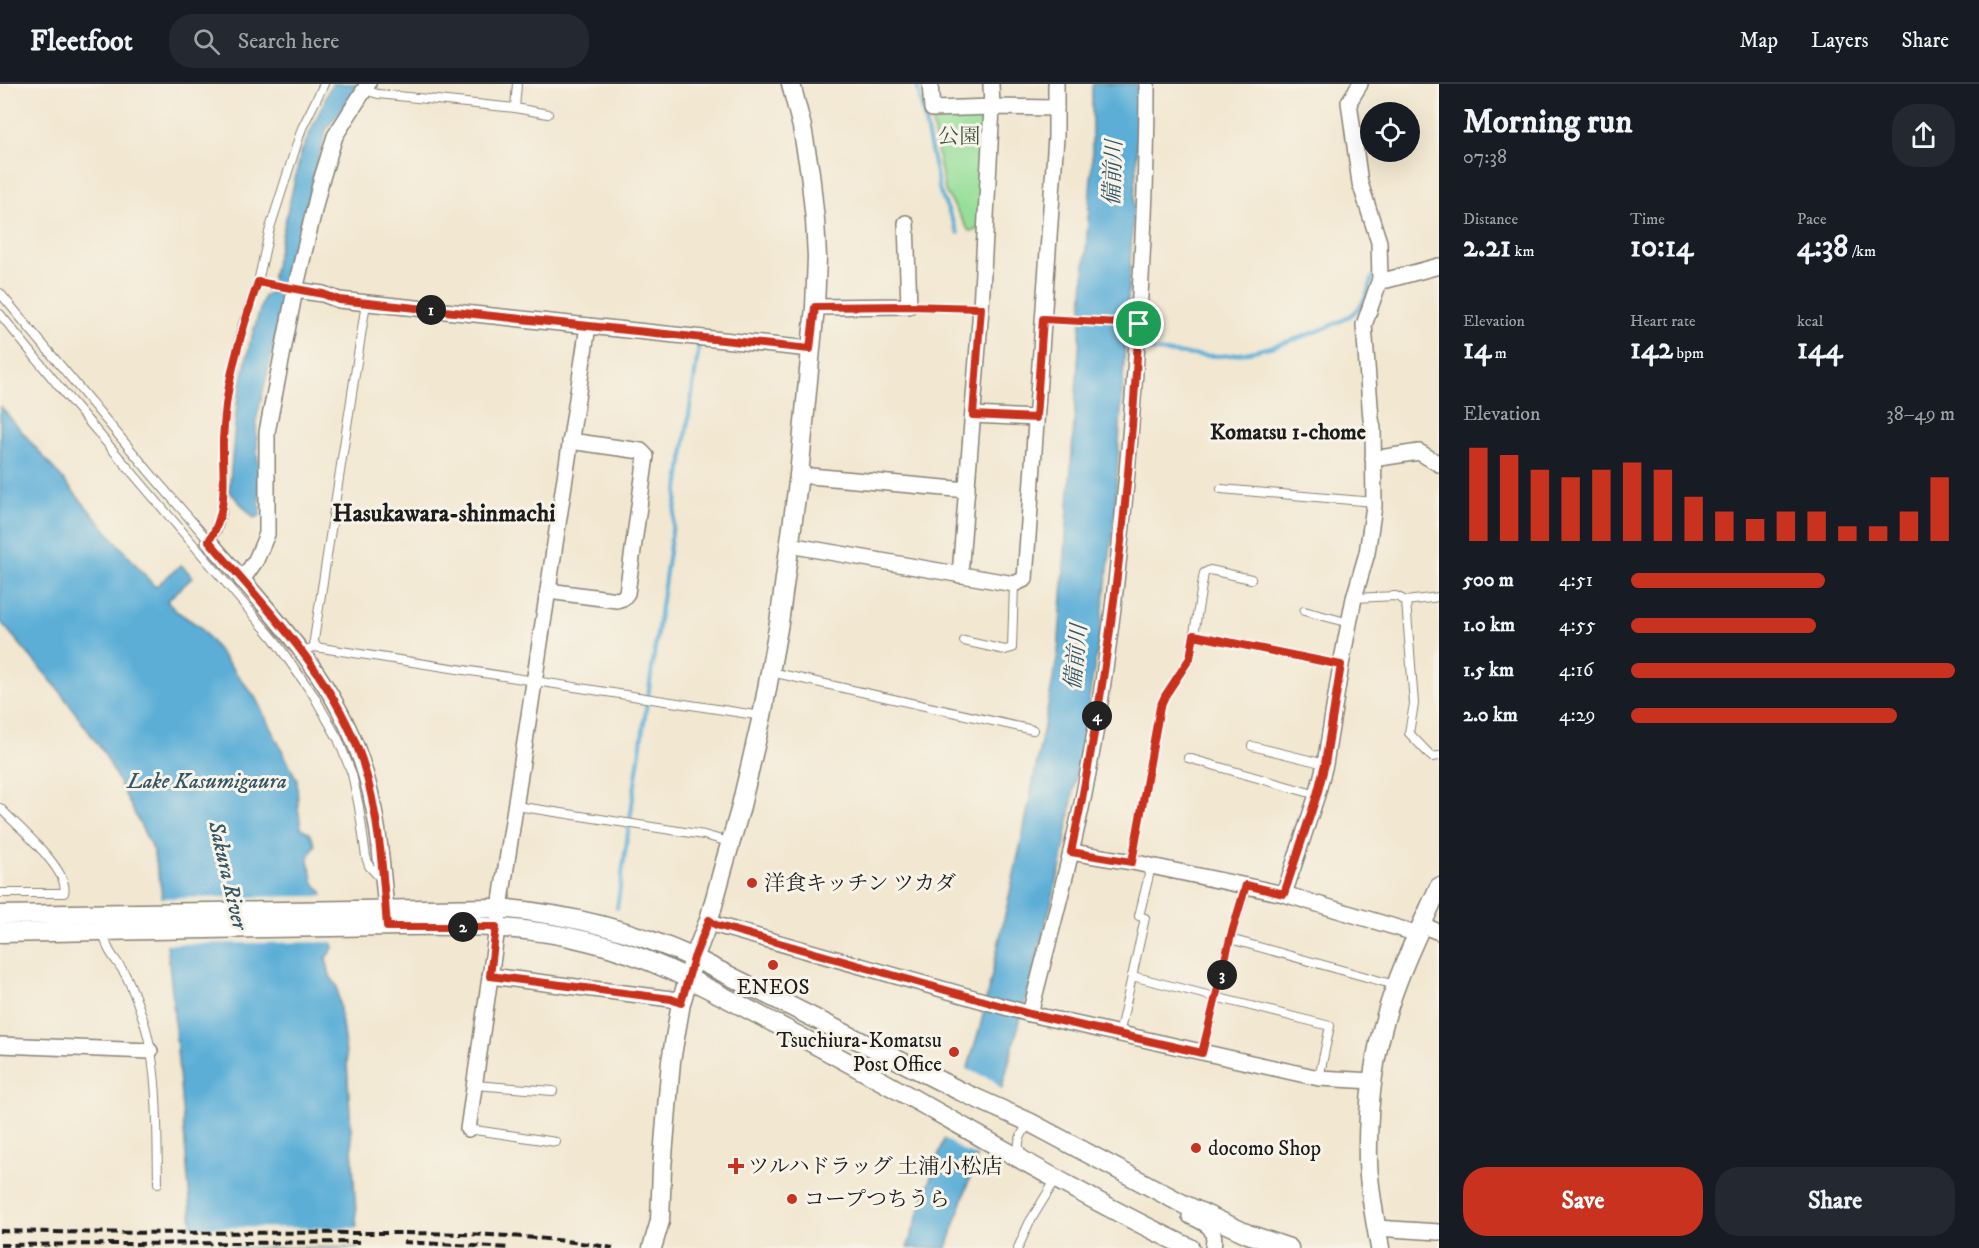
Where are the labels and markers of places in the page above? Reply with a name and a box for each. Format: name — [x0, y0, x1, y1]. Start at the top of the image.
pin: 1 — [416, 295, 446, 325]
pin — [1113, 298, 1164, 349]
pin: 4 — [1082, 701, 1112, 731]
place label: 洋食キッチン ツカダ — [764, 871, 956, 897]
marker: 洋食キッチン ツカダ — [745, 876, 759, 890]
pin: 2 — [448, 912, 478, 942]
marker: ENEOS — [766, 958, 780, 972]
pin: 3 — [1207, 960, 1237, 990]
place label: ENEOS — [737, 975, 809, 1001]
place label: Tsuchiura-Komatsu Post Office — [777, 1028, 942, 1078]
marker: Tsuchiura-Komatsu Post Office — [947, 1045, 961, 1059]
place label: docomo Shop — [1208, 1136, 1321, 1162]
marker: docomo Shop — [1189, 1141, 1203, 1155]
place label: ツルハドラッグ 土浦小松店 — [748, 1154, 1002, 1180]
marker: ツルハドラッグ 土浦小松店 — [729, 1159, 743, 1173]
place label: コープつちうら — [804, 1187, 950, 1213]
marker: コープつちうら — [785, 1192, 799, 1206]

